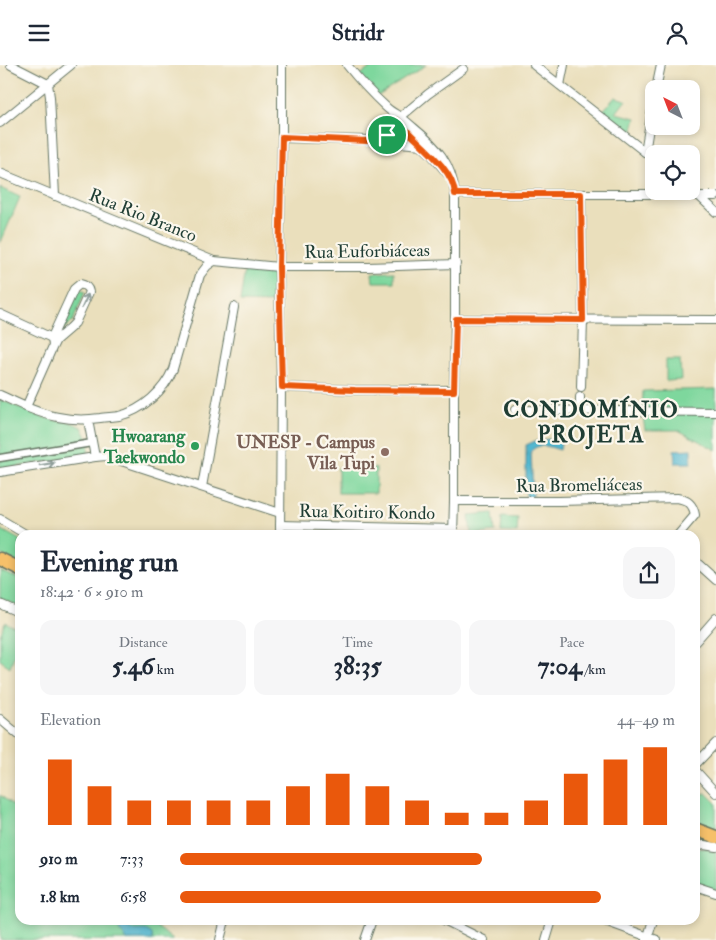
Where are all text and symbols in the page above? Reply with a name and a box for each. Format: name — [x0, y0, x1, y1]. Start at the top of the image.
icon: menu — [25, 19, 53, 47]
text: Stridr — [332, 19, 384, 47]
icon: person — [663, 19, 691, 47]
north arrow — [645, 80, 700, 135]
map controls — [645, 80, 700, 200]
pin — [366, 114, 408, 156]
icon: arrive — [373, 121, 401, 149]
button: locate — [645, 145, 700, 200]
street label: Rua Rio Branco — [86, 183, 200, 248]
street label: Rua Euforbiáceas — [304, 239, 430, 264]
one-way arrow — [80, 294, 90, 309]
district label: CONDOMÍNIO PROJETA — [503, 395, 679, 450]
place label: Hwoarang Taekwondo — [103, 425, 186, 469]
place label: UNESP - Campus Vila Tupi — [236, 431, 375, 475]
marker: Hwoarang Taekwondo — [189, 440, 201, 452]
marker: UNESP - Campus Vila Tupi — [379, 446, 391, 458]
one-way arrow — [39, 459, 55, 469]
street label: Rua Bromeliáceas — [515, 473, 643, 498]
street label: Rua Koitiro Kondo — [299, 500, 436, 525]
text: Evening run — [40, 545, 178, 580]
button: share — [623, 547, 675, 599]
text: 18:42 · 6 × 910 m — [40, 582, 143, 602]
text: Distance — [119, 634, 168, 651]
text: Time — [342, 634, 373, 651]
text: Pace — [559, 634, 584, 651]
text: 5.46 — [112, 651, 154, 682]
text: 38:35 — [333, 651, 382, 682]
text: 7:04 — [538, 651, 582, 682]
text: km — [154, 661, 174, 678]
text: /km — [582, 661, 606, 678]
text: Elevation — [40, 710, 101, 730]
text: 44–49 m — [617, 710, 675, 730]
text: 910 m — [40, 849, 78, 869]
text: 7:33 — [120, 849, 144, 869]
text: 1.8 km — [40, 887, 80, 907]
text: 6:58 — [120, 887, 147, 907]

